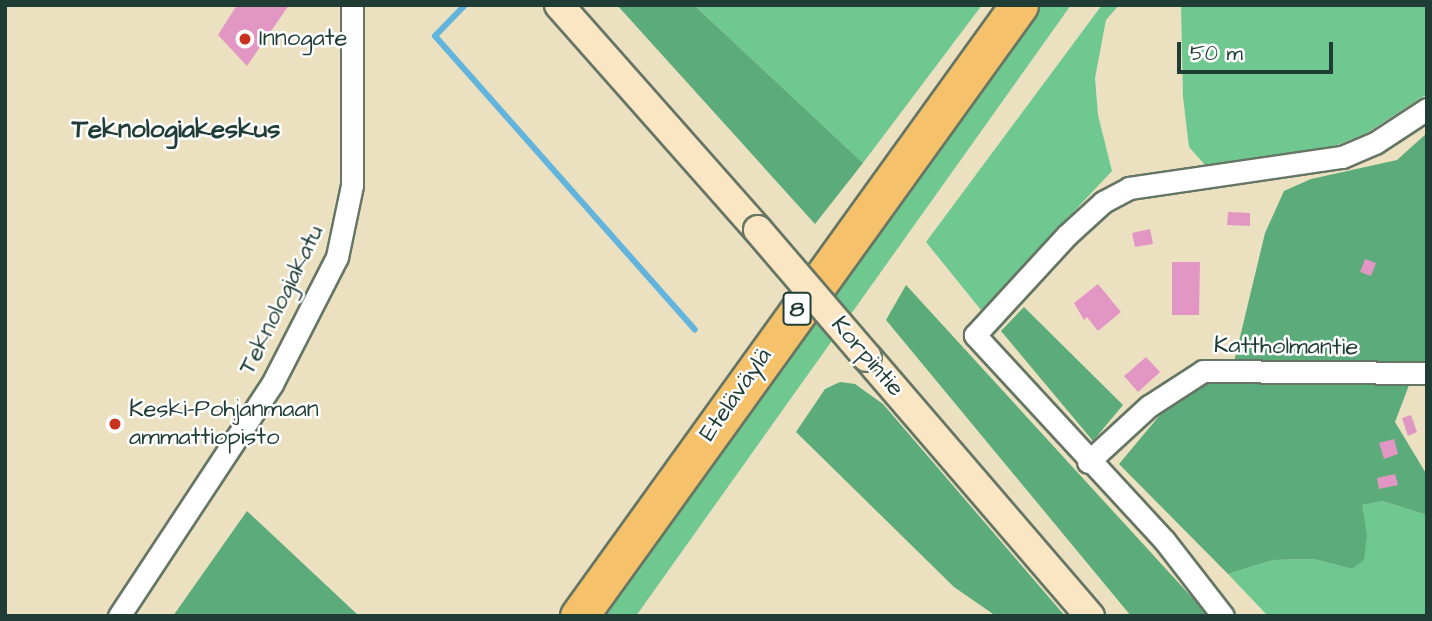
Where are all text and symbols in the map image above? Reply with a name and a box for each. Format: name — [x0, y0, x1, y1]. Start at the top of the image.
place label: Innogate — [259, 25, 347, 53]
scale bar — [1180, 28, 1336, 72]
marker: Innogate — [237, 31, 253, 47]
text: 50 m — [1190, 39, 1243, 68]
district label: Teknologiakeskus — [72, 114, 280, 146]
street label: Teknologiakatu — [233, 221, 331, 379]
road number: 8 — [781, 290, 813, 328]
street label: Korpintie — [824, 311, 910, 403]
street label: Kattholmantie — [1214, 331, 1358, 363]
street label: Eteläväylä — [694, 343, 778, 447]
place label: Keski-Pohjanmaan ammattiopisto — [129, 396, 319, 452]
marker: Keski-Pohjanmaan ammattiopisto — [107, 416, 123, 432]

